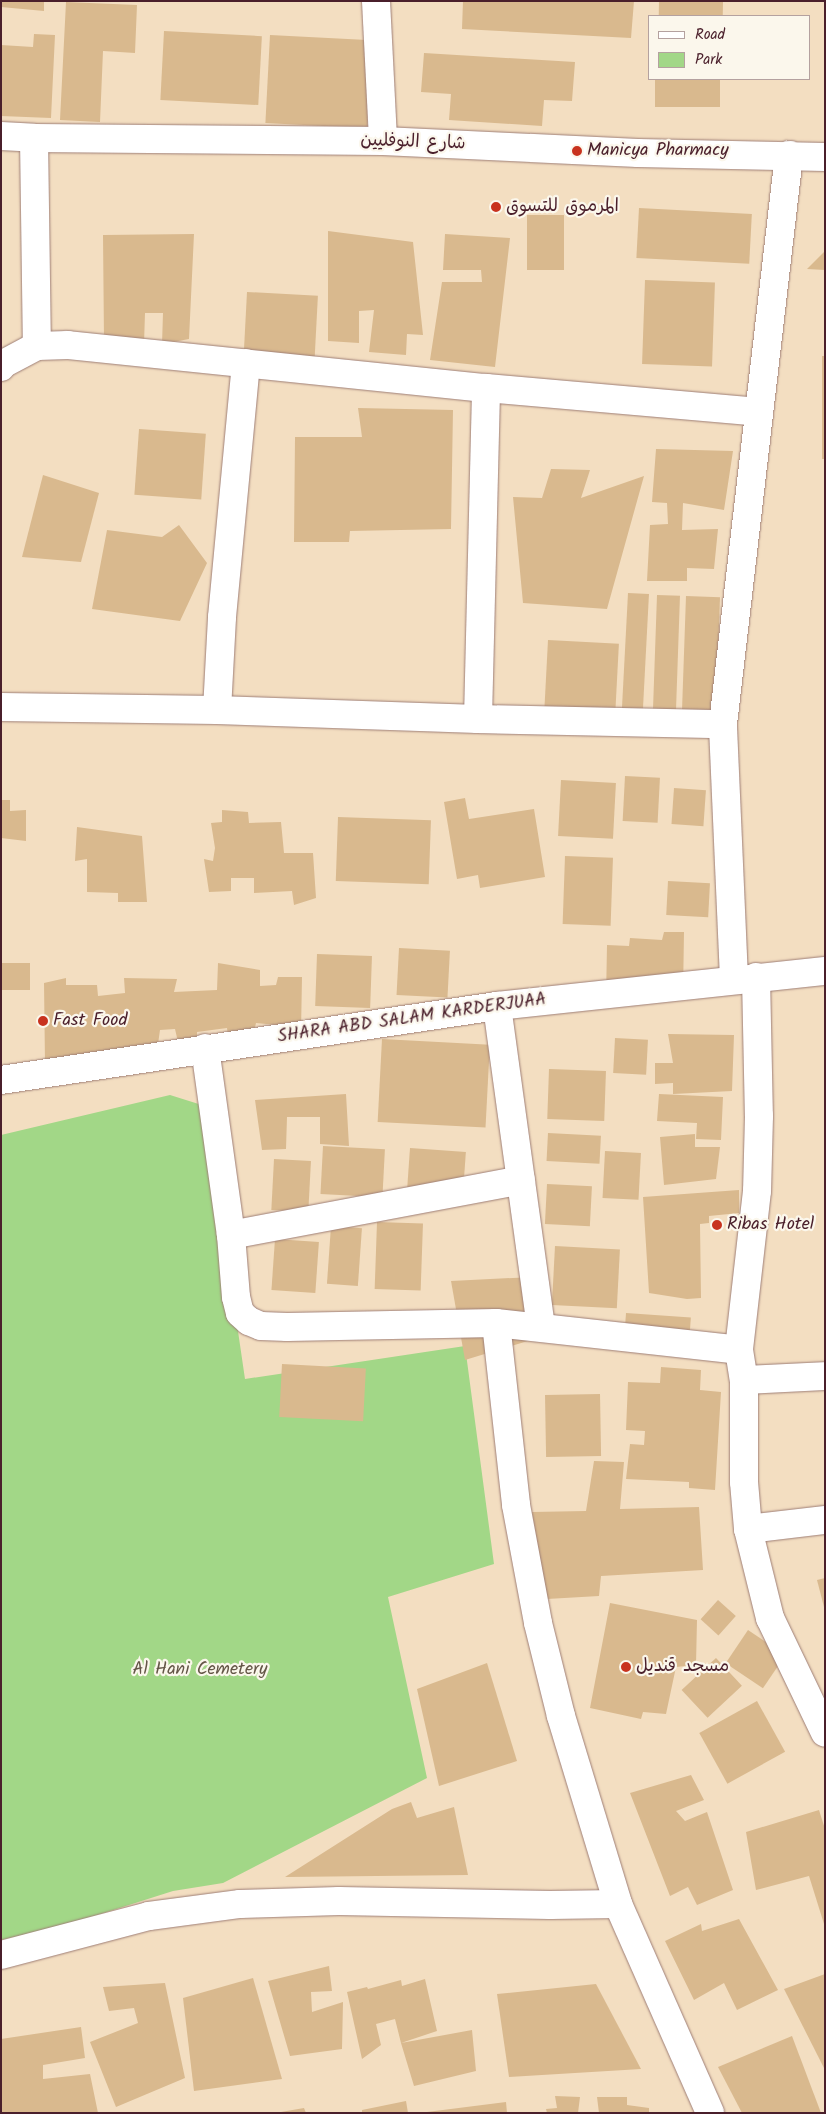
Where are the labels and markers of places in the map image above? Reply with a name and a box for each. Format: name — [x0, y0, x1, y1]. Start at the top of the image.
place label: Manicya Pharmacy — [587, 140, 729, 162]
marker: Manicya Pharmacy — [571, 145, 583, 157]
place label: المرموق للتسوق — [506, 196, 619, 218]
marker: المرموق للتسوق — [490, 201, 502, 213]
place label: Fast Food — [53, 1010, 127, 1032]
marker: Fast Food — [37, 1015, 49, 1027]
place label: Ribas Hotel — [727, 1214, 814, 1236]
marker: Ribas Hotel — [711, 1219, 723, 1231]
place label: مسجد قنديل — [636, 1656, 729, 1678]
marker: مسجد قنديل — [620, 1661, 632, 1673]

